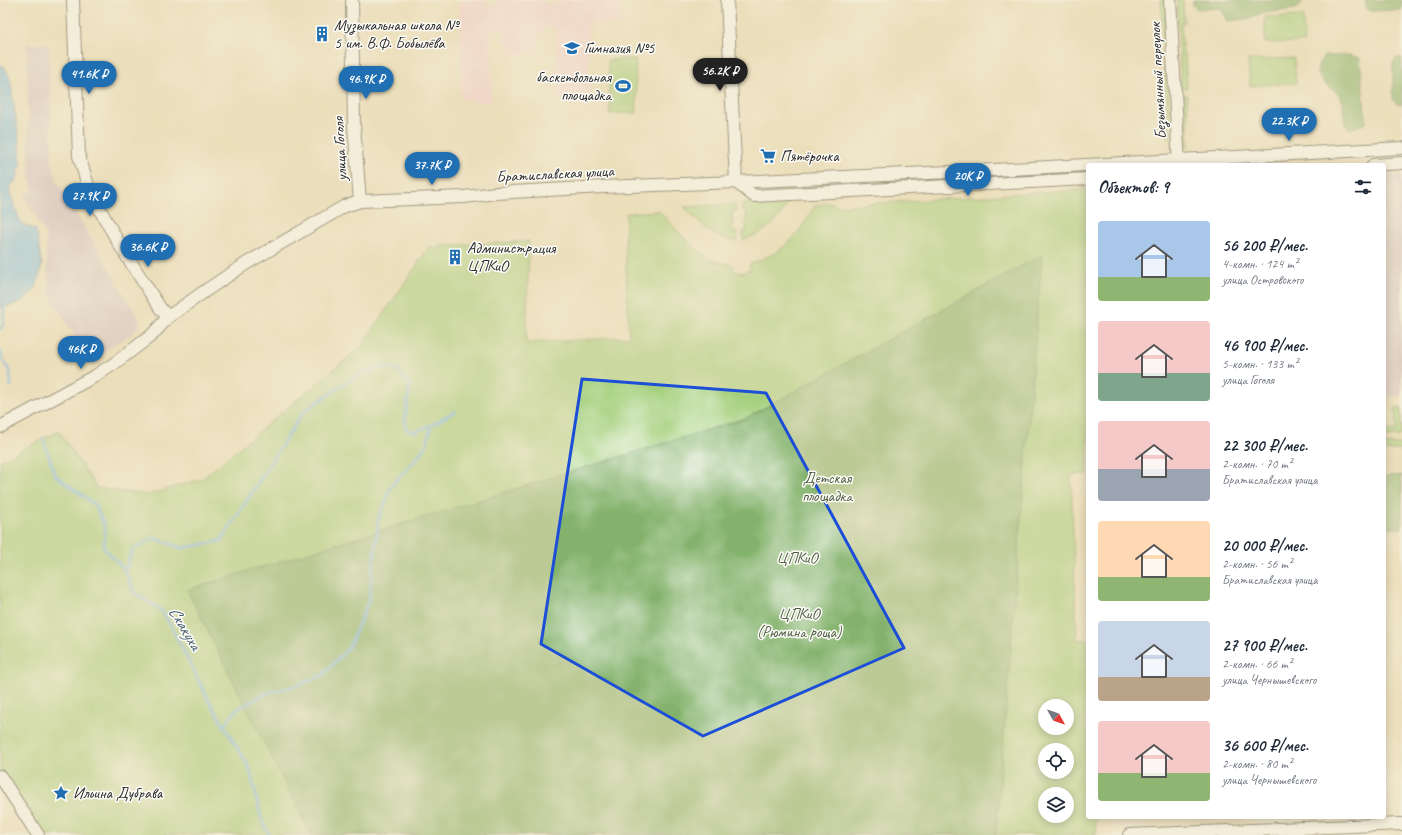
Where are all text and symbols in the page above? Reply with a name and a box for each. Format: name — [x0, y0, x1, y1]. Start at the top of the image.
place label: Музыкальная школа № 5 им. В.Ф. Бобылёва — [334, 15, 461, 53]
street label: Безымянный переулок — [1145, 20, 1171, 140]
building icon: Музыкальная школа № 5 им. В.Ф. Бобылёва — [313, 25, 331, 43]
place label: Гимназия №5 — [584, 38, 655, 58]
school or university icon: Гимназия №5 — [563, 39, 581, 57]
pin: 56.2K ₽ — [683, 58, 757, 92]
pin: 41.6K ₽ — [52, 61, 126, 95]
text: 56.2K ₽ — [702, 63, 738, 79]
text: 41.6K ₽ — [71, 66, 107, 82]
pin: 46.9K ₽ — [329, 66, 403, 100]
place label: баскетбольная площадка — [536, 67, 612, 105]
text: 46.9K ₽ — [348, 71, 384, 87]
sports icon: баскетбольная площадка — [614, 77, 632, 95]
pin: 22.3K ₽ — [1252, 108, 1326, 142]
text: 22.3K ₽ — [1271, 113, 1307, 129]
street label: улица Гоголя — [328, 115, 352, 182]
place label: Пятёрочка — [780, 146, 840, 166]
supermarket icon: Пятёрочка — [759, 147, 777, 165]
pin: 37.7K ₽ — [395, 152, 469, 186]
text: 37.7K ₽ — [414, 157, 450, 173]
street label: Братиславская улица — [496, 161, 616, 187]
pin: 20K ₽ — [940, 163, 996, 197]
text: 20K ₽ — [954, 168, 982, 184]
icon: filters — [1352, 176, 1374, 198]
text: Объектов: 9 — [1098, 177, 1169, 198]
pin: 27.9K ₽ — [53, 183, 127, 217]
text: 27.9K ₽ — [72, 188, 108, 204]
pin: 36.6K ₽ — [111, 234, 185, 268]
text: 56 200 ₽/мес. — [1222, 235, 1308, 256]
icon: home — [1130, 237, 1178, 285]
place label: Администрация ЦПКиО — [467, 238, 556, 276]
text: 36.6K ₽ — [129, 239, 167, 255]
building icon: Администрация ЦПКиО — [446, 248, 464, 266]
text: 4-комн. · 124 m² — [1222, 256, 1298, 272]
text: улица Островского — [1222, 272, 1303, 288]
text: 46 900 ₽/мес. — [1222, 335, 1308, 356]
pin: 46K ₽ — [53, 336, 109, 370]
icon: home — [1130, 337, 1178, 385]
text: 46K ₽ — [67, 341, 95, 357]
text: 5-комн. · 133 m² — [1222, 356, 1298, 372]
text: улица Гоголя — [1222, 372, 1274, 388]
text: 22 300 ₽/мес. — [1222, 435, 1308, 456]
icon: home — [1130, 437, 1178, 485]
text: 2-комн. · 70 m² — [1222, 456, 1292, 472]
park label: Детская площадка — [802, 468, 853, 506]
text: Братиславская улица — [1222, 472, 1318, 488]
text: 20 000 ₽/мес. — [1222, 535, 1308, 556]
icon: home — [1130, 537, 1178, 585]
park label: ЦПКиО — [777, 548, 819, 568]
text: 2-комн. · 56 m² — [1222, 556, 1292, 572]
text: Братиславская улица — [1222, 572, 1318, 588]
water label: Скакуха — [164, 603, 207, 655]
park label: ЦПКиО (Рюмина роща) — [757, 604, 842, 642]
text: 27 900 ₽/мес. — [1222, 635, 1307, 656]
icon: home — [1130, 637, 1178, 685]
text: 2-комн. · 66 m² — [1222, 656, 1292, 672]
text: улица Чернышевского — [1222, 672, 1316, 688]
north arrow — [1038, 699, 1074, 735]
map controls — [1038, 699, 1074, 823]
text: 36 600 ₽/мес. — [1222, 735, 1308, 756]
icon: home — [1130, 737, 1178, 785]
button: locate — [1038, 743, 1074, 779]
text: 2-комн. · 80 m² — [1222, 756, 1292, 772]
text: улица Чернышевского — [1222, 772, 1316, 788]
place label: Ильина Дубрава — [73, 783, 164, 803]
place icon: Ильина Дубрава — [52, 784, 70, 802]
button: layers — [1038, 787, 1074, 823]

